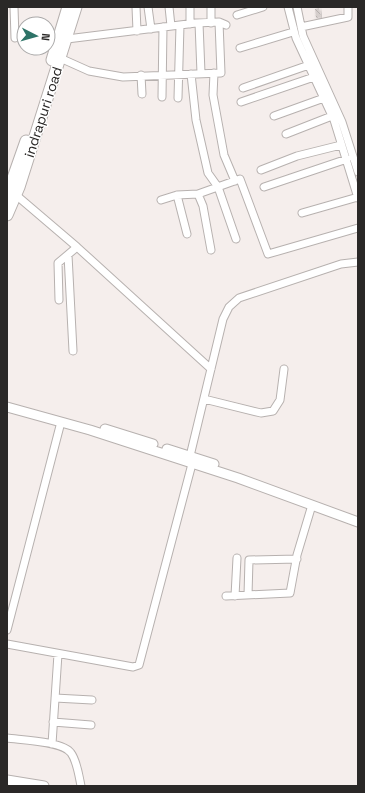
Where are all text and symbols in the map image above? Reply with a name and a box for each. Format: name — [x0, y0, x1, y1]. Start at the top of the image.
north arrow — [16, 16, 56, 56]
text: N — [39, 33, 53, 41]
street label: indrapuri road — [20, 64, 66, 160]

